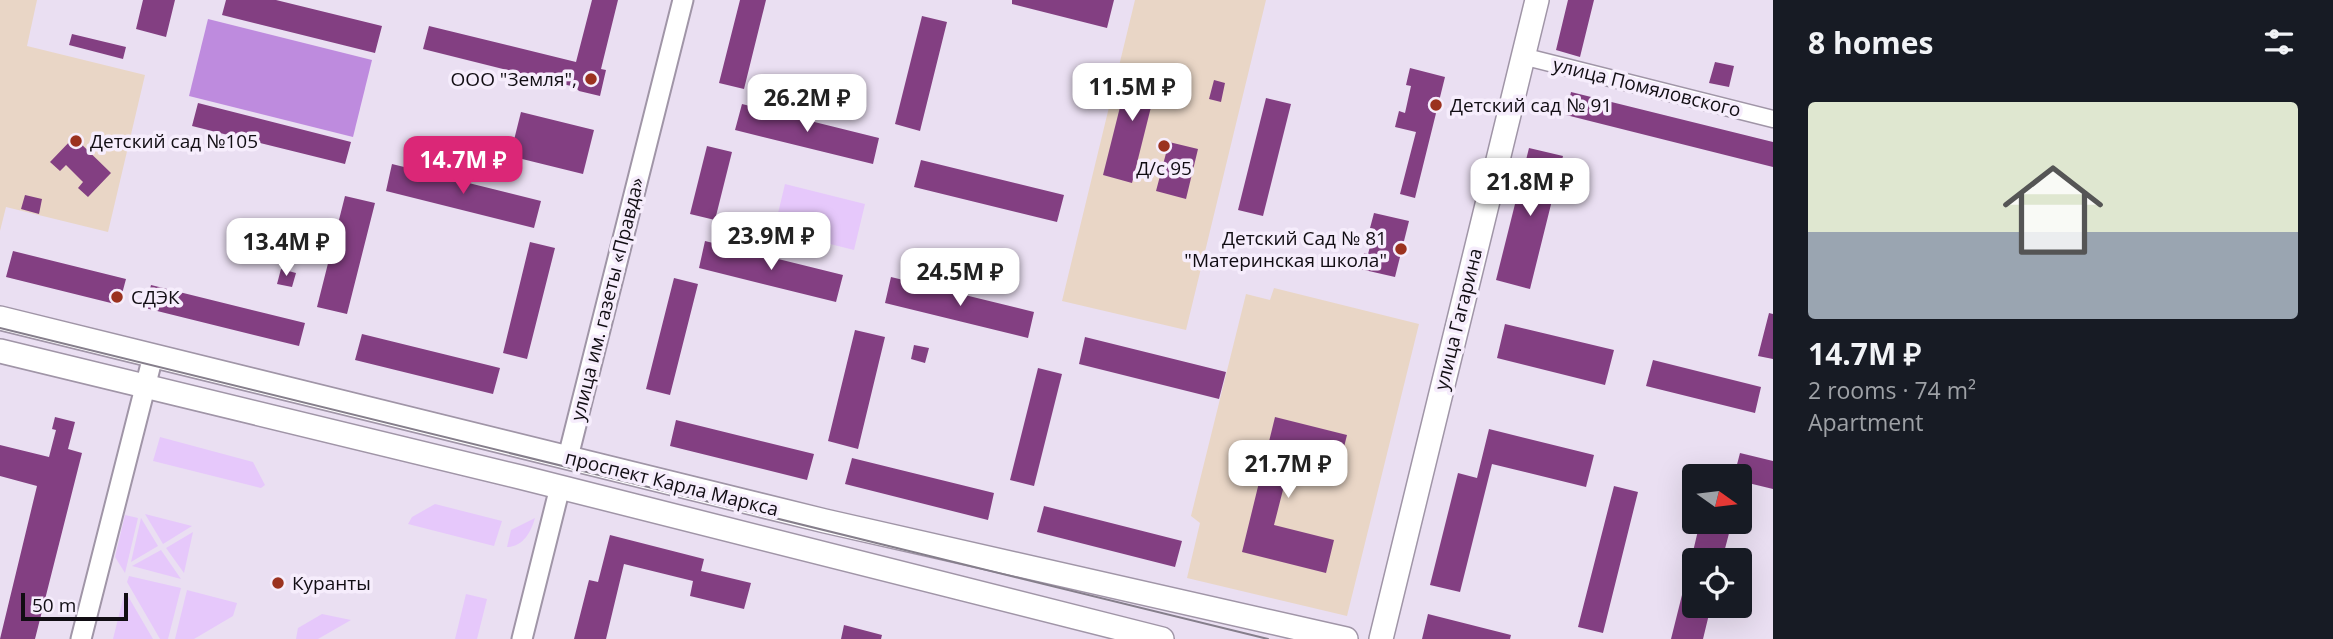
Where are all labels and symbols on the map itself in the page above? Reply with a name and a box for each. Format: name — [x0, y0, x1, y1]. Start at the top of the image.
street label: улица Помяловского — [1550, 51, 1744, 123]
pin: 11.5M ₽ — [1067, 64, 1197, 123]
place label: ООО "Земля", — [451, 66, 577, 92]
marker: ООО "Земля", — [583, 71, 599, 87]
pin: 26.2M ₽ — [742, 74, 872, 134]
place label: Детский сад № 91 — [1450, 92, 1612, 118]
marker: Детский сад № 91 — [1428, 97, 1444, 113]
place label: Детский сад №105 — [90, 128, 258, 154]
marker: Детский сад №105 — [68, 133, 84, 149]
pin: 14.7M ₽ — [398, 136, 528, 196]
marker: Д/с 95 — [1156, 138, 1172, 154]
place label: Д/с 95 — [1136, 155, 1192, 181]
pin: 21.8M ₽ — [1465, 158, 1595, 218]
street label: улица им. газеты «Правда» — [564, 175, 650, 423]
pin: 23.9M ₽ — [706, 212, 836, 272]
pin: 13.4M ₽ — [221, 218, 351, 278]
place label: Детский Сад № 81 "Материнская школа" — [1184, 225, 1387, 273]
marker: Детский Сад № 81 "Материнская школа" — [1393, 241, 1409, 257]
street label: улица Гагарина — [1428, 245, 1488, 393]
pin: 24.5M ₽ — [895, 248, 1025, 308]
place label: СДЭК — [131, 284, 180, 310]
marker: СДЭК — [109, 289, 125, 305]
pin: 21.7M ₽ — [1223, 440, 1353, 500]
street label: проспект Карла Маркса — [563, 444, 781, 522]
north arrow — [1682, 464, 1752, 534]
place label: Куранты — [292, 570, 371, 596]
marker: Куранты — [270, 575, 286, 591]
scale bar — [21, 590, 128, 622]

